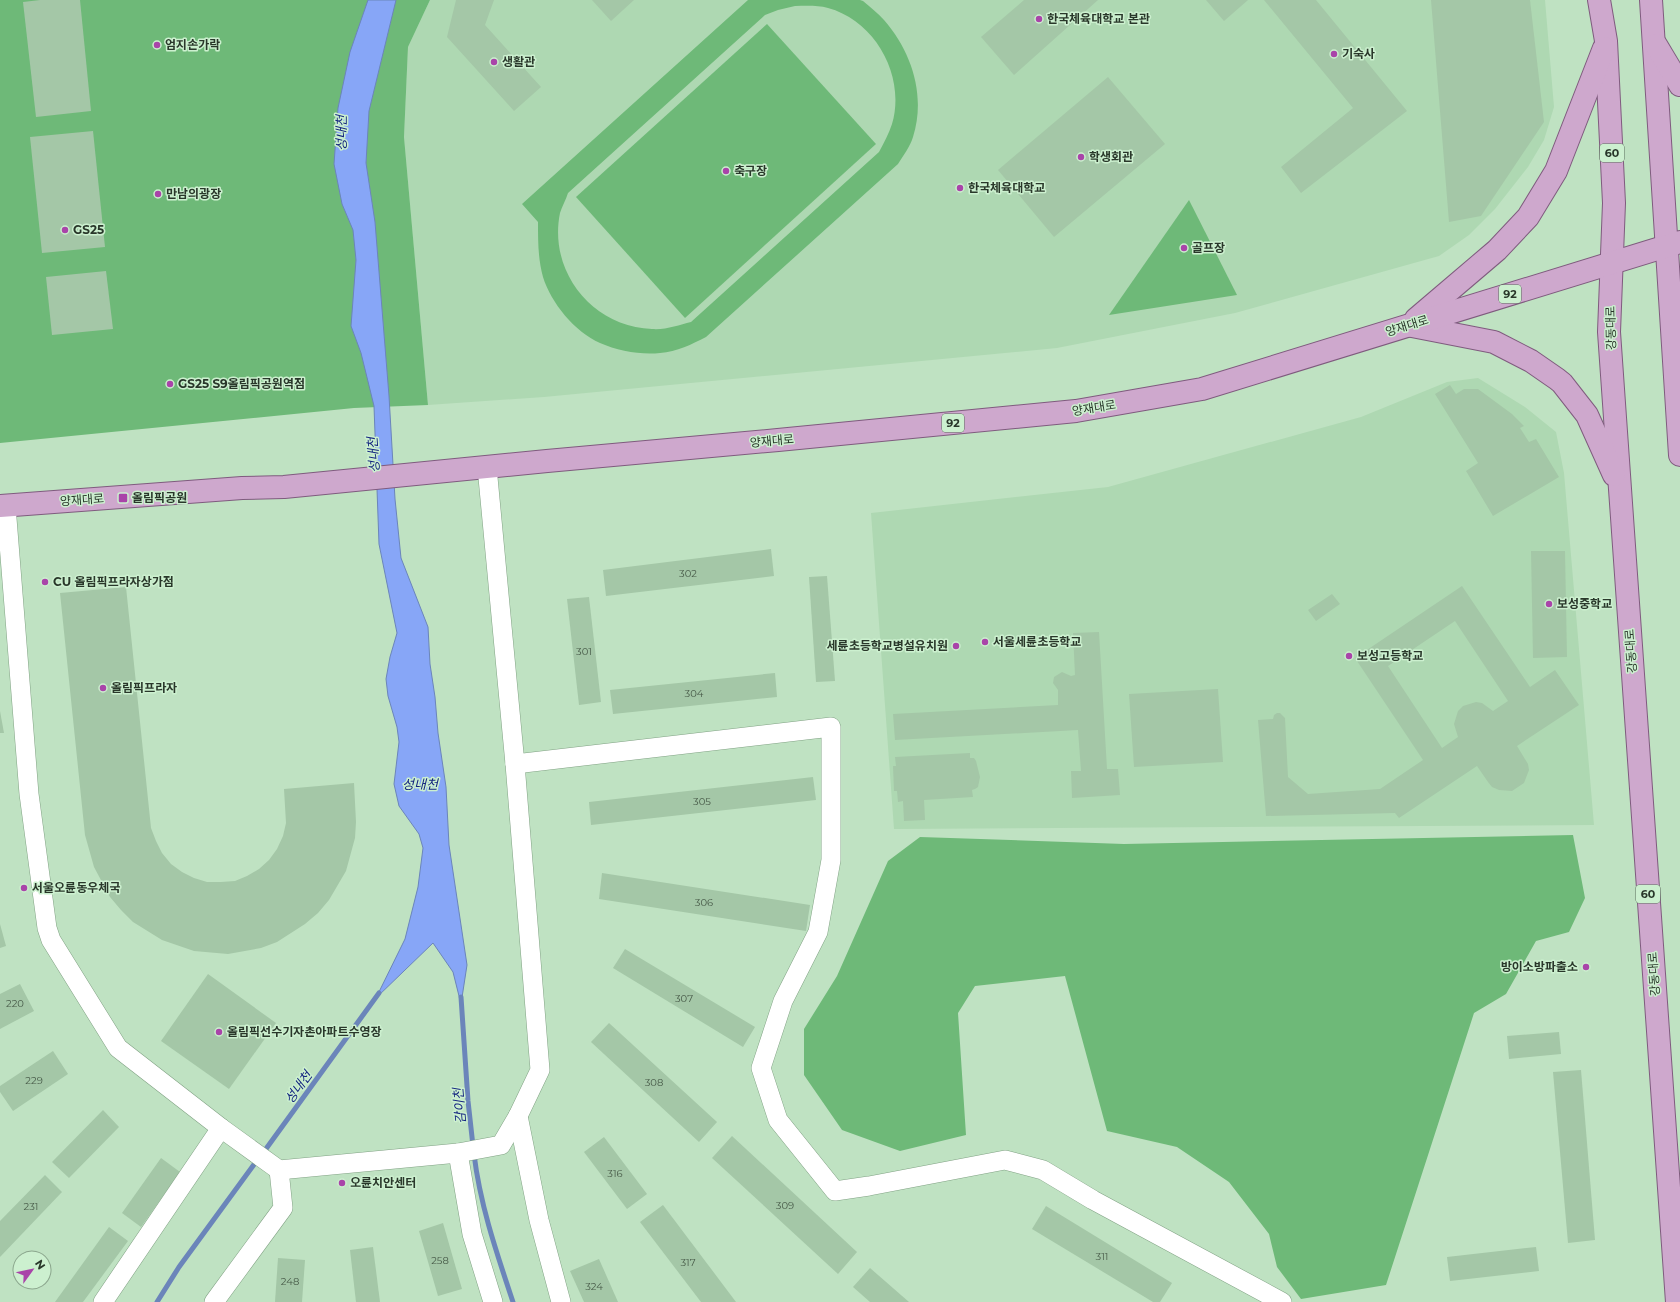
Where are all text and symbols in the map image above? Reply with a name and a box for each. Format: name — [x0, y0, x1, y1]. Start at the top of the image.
place label: 한국체육대학교 본관 — [1047, 11, 1150, 26]
marker: 한국체육대학교 본관 — [1034, 14, 1044, 24]
place label: 엄지손가락 — [165, 37, 220, 52]
marker: 엄지손가락 — [152, 40, 162, 50]
place label: 기숙사 — [1342, 46, 1375, 61]
marker: 기숙사 — [1329, 49, 1339, 59]
place label: 생활관 — [502, 54, 535, 69]
marker: 생활관 — [489, 57, 499, 67]
water label: 성내천 — [333, 114, 349, 151]
road number: 60 — [1600, 144, 1624, 162]
place label: 학생회관 — [1089, 149, 1133, 164]
marker: 학생회관 — [1076, 152, 1086, 162]
place label: 축구장 — [734, 163, 767, 178]
marker: 축구장 — [721, 166, 731, 176]
place label: 한국체육대학교 — [968, 180, 1045, 195]
marker: 한국체육대학교 — [955, 183, 965, 193]
place label: 만남의광장 — [166, 186, 221, 201]
marker: 만남의광장 — [153, 189, 163, 199]
place label: GS25 — [73, 222, 104, 237]
marker: GS25 — [60, 225, 70, 235]
place label: 골프장 — [1192, 240, 1225, 255]
marker: 골프장 — [1179, 243, 1189, 253]
road number: 92 — [1499, 285, 1521, 303]
street label: 강동대로 — [1603, 306, 1618, 350]
street label: 양재대로 — [1384, 312, 1430, 339]
place label: GS25 S9올림픽공원역점 — [178, 376, 305, 391]
marker: GS25 S9올림픽공원역점 — [165, 379, 175, 389]
street label: 양재대로 — [1071, 397, 1117, 418]
road number: 92 — [942, 414, 964, 432]
street label: 양재대로 — [749, 431, 795, 450]
water label: 성내천 — [364, 436, 382, 473]
street label: 양재대로 — [59, 490, 105, 509]
place label: 올림픽공원 — [132, 490, 187, 505]
marker: 올림픽공원 — [117, 492, 129, 504]
house number: 302 — [679, 567, 697, 580]
place label: CU 올림픽프라자상가점 — [53, 574, 174, 589]
marker: CU 올림픽프라자상가점 — [40, 577, 50, 587]
place label: 보성중학교 — [1557, 596, 1612, 611]
marker: 보성중학교 — [1544, 599, 1554, 609]
street label: 강동대로 — [1621, 628, 1640, 674]
place label: 서울세륜초등학교 — [993, 634, 1081, 649]
marker: 서울세륜초등학교 — [980, 637, 990, 647]
place label: 세륜초등학교병설유치원 — [827, 638, 948, 653]
marker: 세륜초등학교병설유치원 — [951, 641, 961, 651]
house number: 301 — [576, 645, 592, 658]
place label: 보성고등학교 — [1357, 648, 1423, 663]
marker: 보성고등학교 — [1344, 651, 1354, 661]
place label: 올림픽프라자 — [111, 680, 177, 695]
marker: 올림픽프라자 — [98, 683, 108, 693]
house number: 304 — [685, 687, 704, 700]
water label: 성내천 — [402, 776, 439, 792]
house number: 305 — [693, 795, 711, 808]
place label: 서울오륜동우체국 — [32, 880, 120, 895]
marker: 서울오륜동우체국 — [19, 883, 29, 893]
road number: 60 — [1636, 885, 1660, 903]
house number: 306 — [695, 896, 713, 909]
street label: 강동대로 — [1644, 951, 1663, 997]
place label: 방이소방파출소 — [1501, 959, 1578, 974]
marker: 방이소방파출소 — [1581, 962, 1591, 972]
house number: 307 — [675, 992, 693, 1005]
house number: 220 — [6, 997, 24, 1010]
place label: 올림픽선수기자촌아파트수영장 — [227, 1024, 382, 1039]
marker: 올림픽선수기자촌아파트수영장 — [214, 1027, 224, 1037]
water label: 성내천 — [281, 1067, 316, 1106]
house number: 229 — [25, 1074, 43, 1087]
house number: 308 — [645, 1076, 663, 1089]
water label: 감이천 — [449, 1086, 469, 1125]
house number: 316 — [607, 1167, 623, 1180]
place label: 오륜치안센터 — [350, 1175, 416, 1190]
marker: 오륜치안센터 — [337, 1178, 347, 1188]
house number: 309 — [776, 1199, 794, 1212]
house number: 231 — [24, 1200, 38, 1213]
north arrow — [12, 1250, 52, 1290]
house number: 311 — [1096, 1250, 1108, 1263]
house number: 258 — [431, 1254, 449, 1267]
house number: 317 — [680, 1256, 696, 1269]
text: N — [32, 1257, 49, 1272]
house number: 248 — [281, 1275, 299, 1288]
house number: 324 — [585, 1280, 603, 1293]

